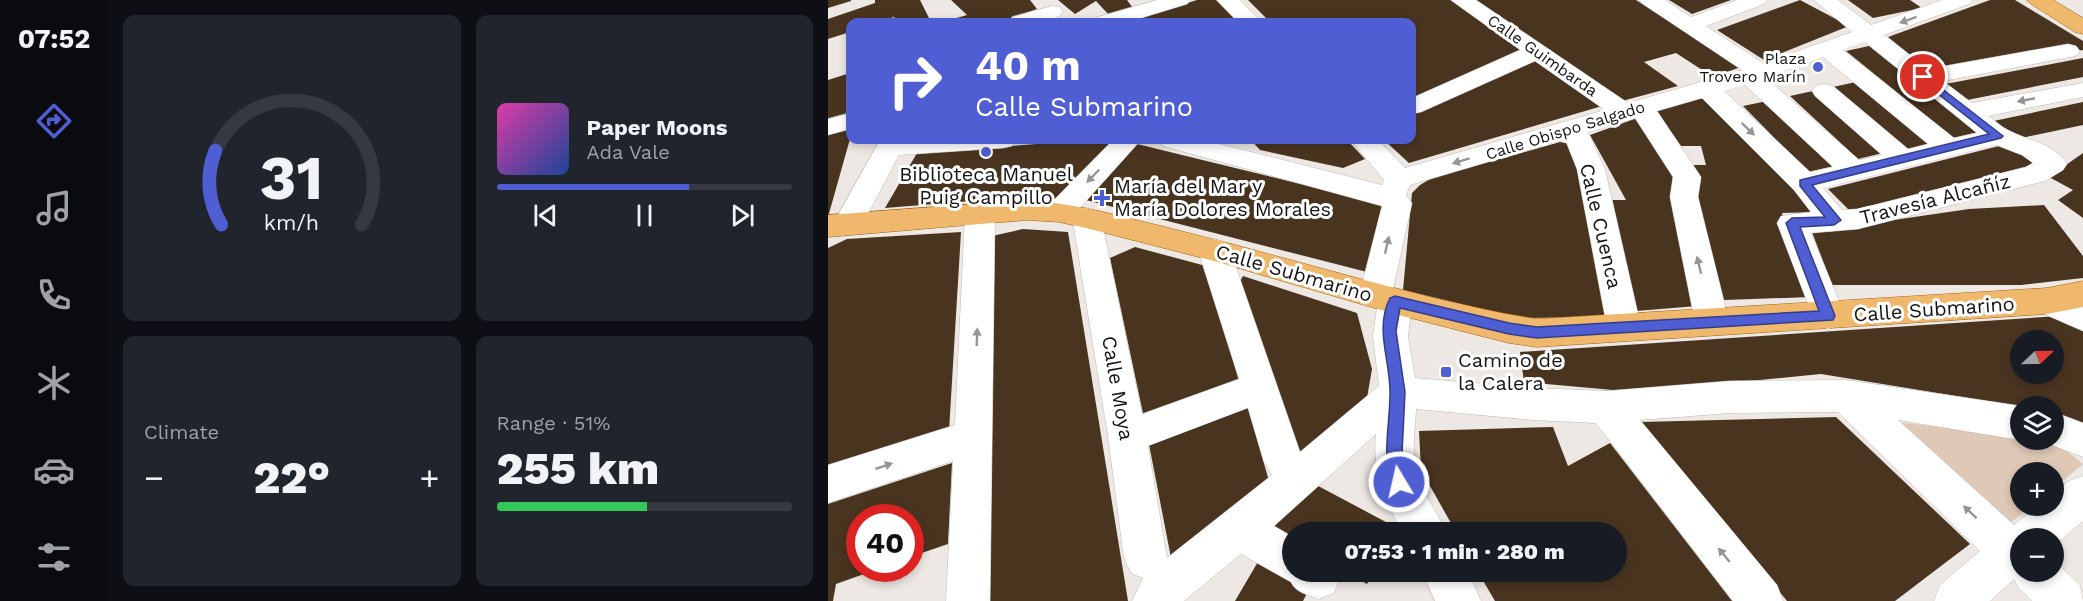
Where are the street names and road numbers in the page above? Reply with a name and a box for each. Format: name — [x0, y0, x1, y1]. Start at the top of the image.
street label: Calle Guimbarda — [1484, 10, 1601, 100]
street label: Calle Obispo Salgado — [1483, 97, 1647, 164]
street label: Calle Cuenca — [1575, 161, 1627, 291]
street label: Travesía Alcañíz — [1857, 169, 2013, 229]
street label: Calle Submarino — [1213, 239, 1375, 307]
street label: Calle Submarino — [1853, 291, 2015, 327]
street label: Calle Moya — [1097, 334, 1139, 442]

